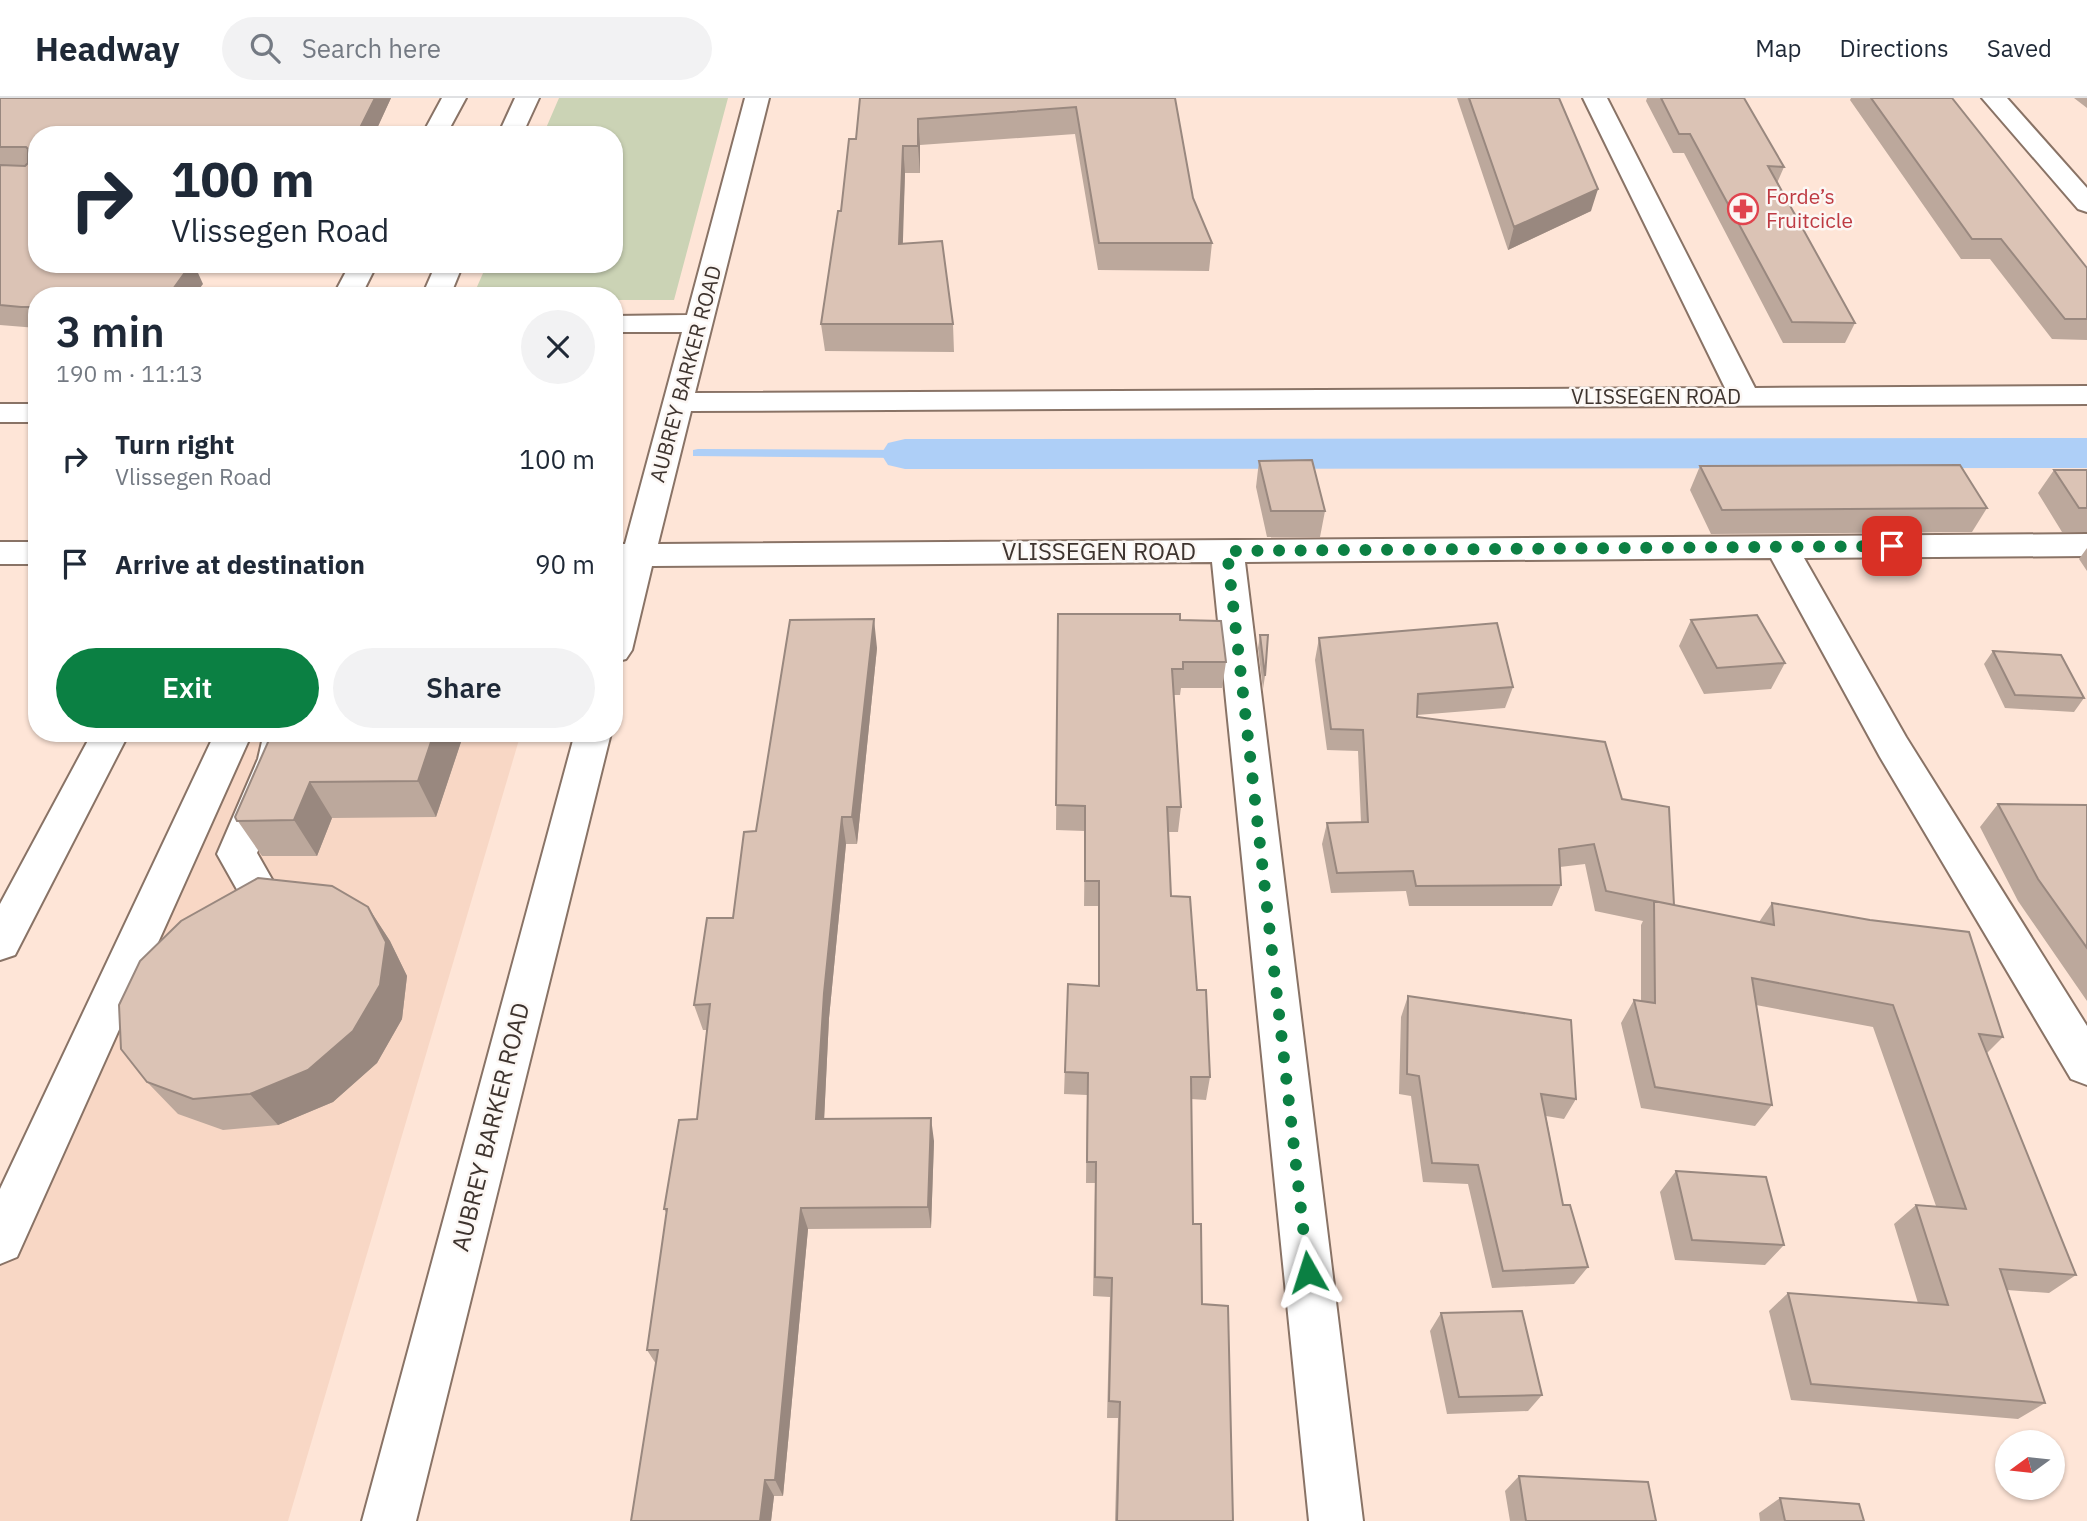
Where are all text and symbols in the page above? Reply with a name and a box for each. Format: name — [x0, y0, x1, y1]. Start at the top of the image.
search box — [222, 17, 712, 80]
text: Headway — [35, 27, 180, 70]
icon: search — [246, 29, 284, 67]
text: Search here — [302, 31, 441, 65]
text: Map — [1755, 32, 1801, 64]
text: Directions — [1839, 32, 1949, 64]
text: Saved — [1987, 32, 2052, 64]
text: 100 m — [171, 147, 315, 210]
icon: right — [56, 154, 147, 245]
place label: Forde’s Fruitcicle — [1766, 182, 1853, 234]
pharmacy icon: Forde’s Fruitcicle — [1726, 192, 1760, 226]
text: Vlissegen Road — [171, 209, 389, 251]
street label: AUBREY BARKER ROAD — [643, 262, 727, 485]
text: 3 min — [56, 304, 165, 359]
button: close — [521, 310, 595, 384]
text: 190 m · 11:13 — [56, 358, 203, 388]
street label: VLISSEGEN ROAD — [1571, 382, 1741, 410]
text: Turn right — [115, 427, 234, 461]
icon: right — [56, 440, 94, 478]
text: 100 m — [519, 442, 595, 476]
text: Vlissegen Road — [115, 461, 272, 491]
pin — [1862, 516, 1922, 576]
icon: arrive — [1873, 527, 1911, 565]
street label: VLISSEGEN ROAD — [1002, 535, 1196, 567]
icon: arrive — [56, 545, 94, 583]
text: Arrive at destination — [115, 547, 365, 581]
text: 90 m — [535, 547, 595, 581]
button: Exit — [56, 648, 319, 728]
button: Share — [333, 648, 595, 728]
street label: AUBREY BARKER ROAD — [444, 999, 536, 1255]
position arrow — [1271, 1235, 1345, 1309]
north arrow — [1995, 1430, 2065, 1500]
map controls — [1995, 1430, 2065, 1500]

